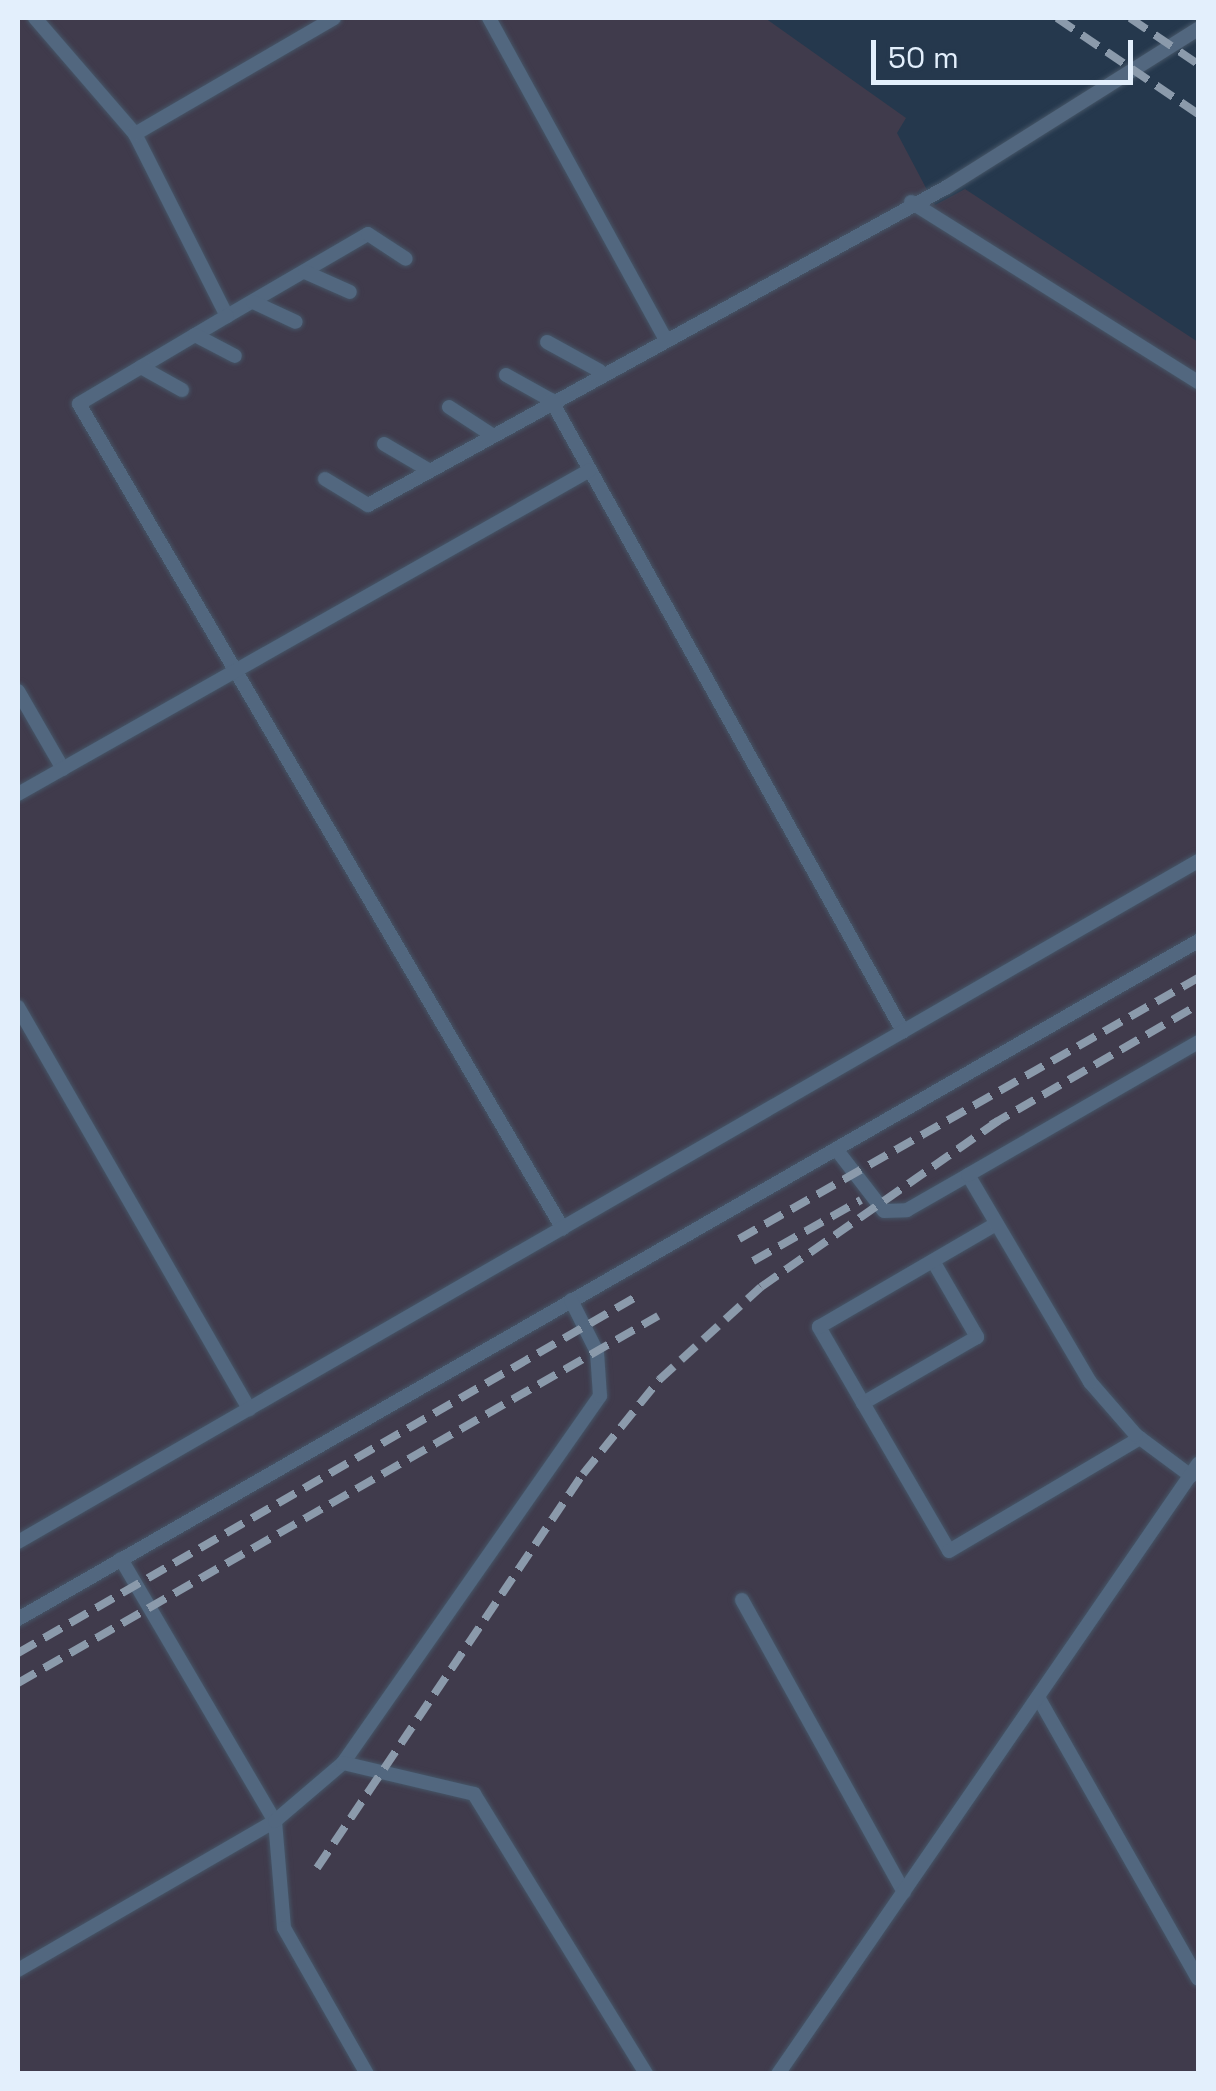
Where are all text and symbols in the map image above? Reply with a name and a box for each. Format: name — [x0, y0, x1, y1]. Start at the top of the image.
scale bar — [876, 20, 1138, 82]
text: 50 m — [888, 38, 959, 77]

